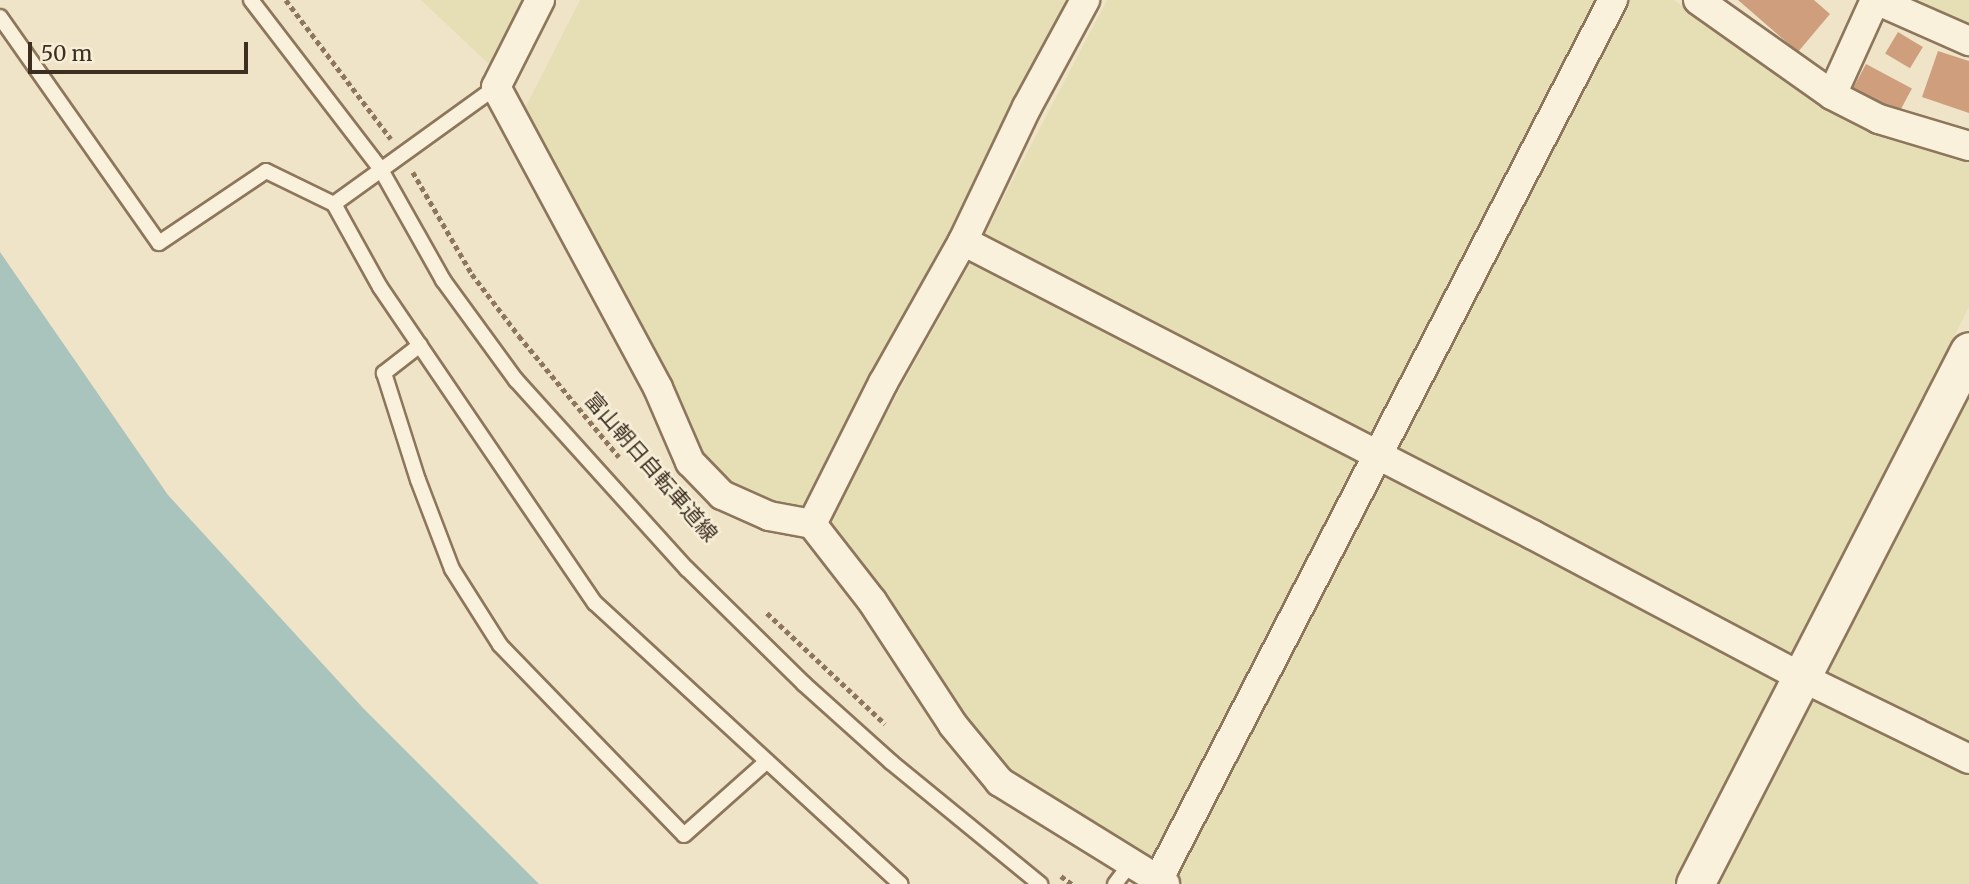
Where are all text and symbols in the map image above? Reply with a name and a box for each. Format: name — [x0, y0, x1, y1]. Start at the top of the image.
scale bar — [32, 28, 252, 72]
text: 50 m — [41, 40, 92, 67]
street label: 富山朝日自転車道線 — [579, 387, 723, 547]

